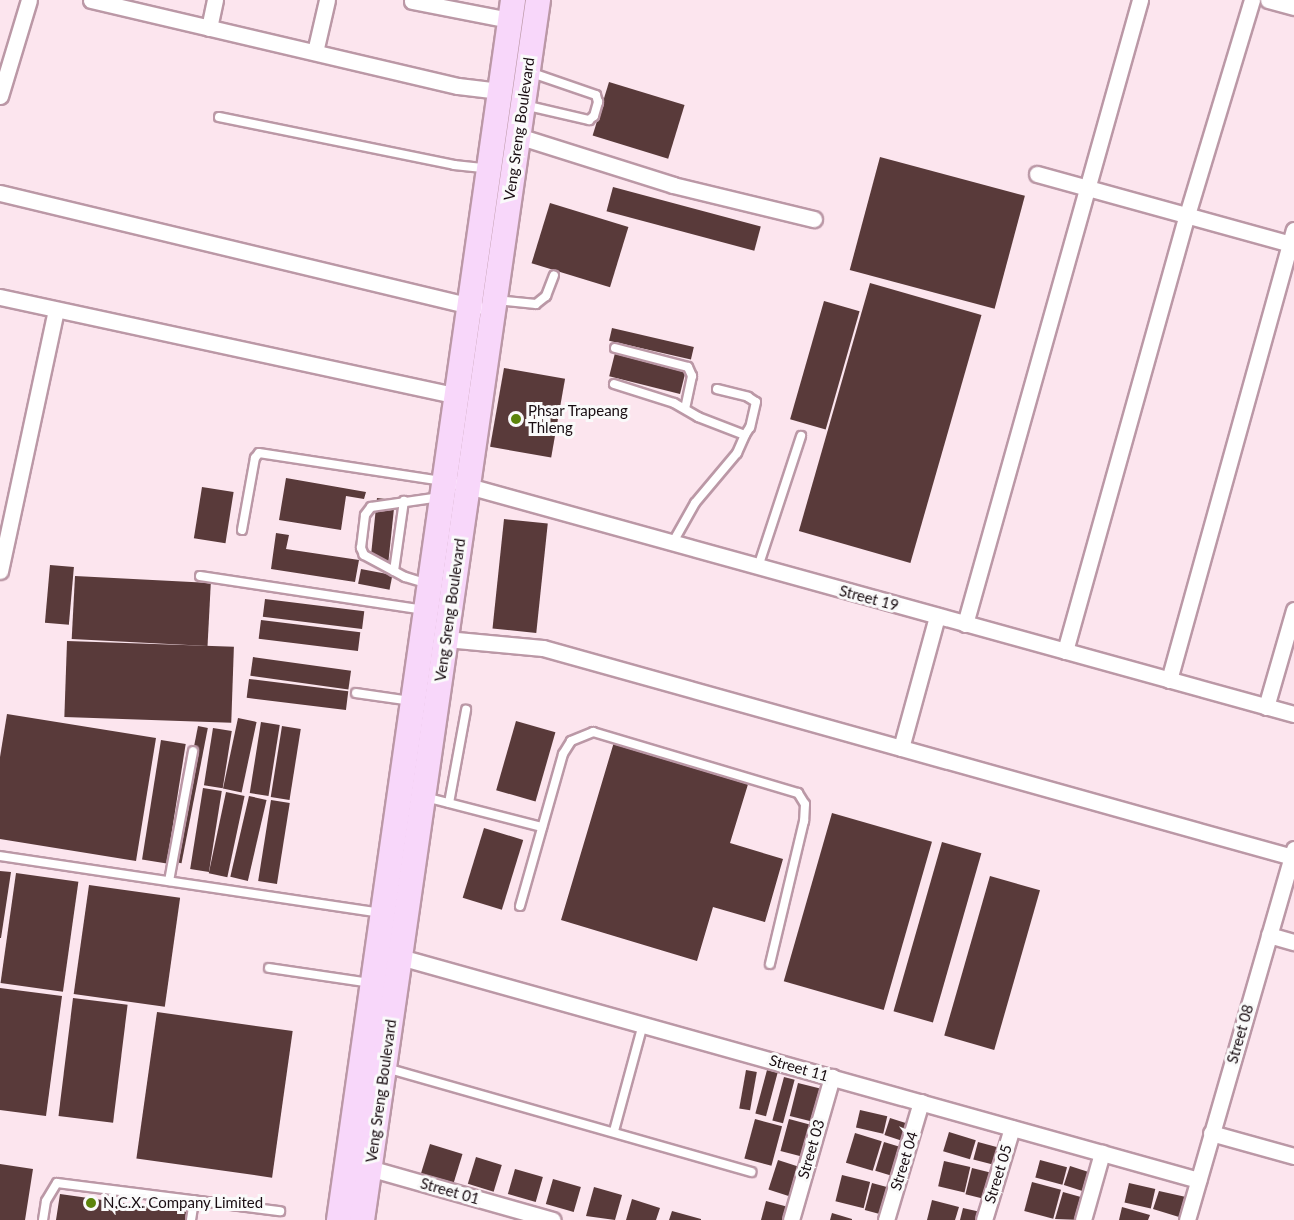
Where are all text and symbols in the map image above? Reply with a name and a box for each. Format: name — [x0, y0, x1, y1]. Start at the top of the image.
street label: Veng Sreng Boulevard — [500, 56, 538, 202]
place label: Phsar Trapeang Thleng — [528, 401, 629, 436]
marker: Phsar Trapeang Thleng — [509, 412, 523, 426]
street label: Veng Sreng Boulevard — [431, 537, 469, 683]
street label: Street 19 — [837, 581, 901, 615]
street label: Street 08 — [1223, 1002, 1257, 1066]
street label: Veng Sreng Boulevard — [362, 1018, 400, 1164]
street label: Street 11 — [767, 1051, 831, 1085]
street label: Street 03 — [794, 1117, 828, 1181]
street label: Street 04 — [887, 1129, 921, 1193]
street label: Street 05 — [981, 1142, 1015, 1206]
street label: Street 01 — [418, 1174, 482, 1208]
place label: N.C.X. Company Limited — [103, 1194, 264, 1212]
marker: N.C.X. Company Limited — [84, 1196, 98, 1210]

